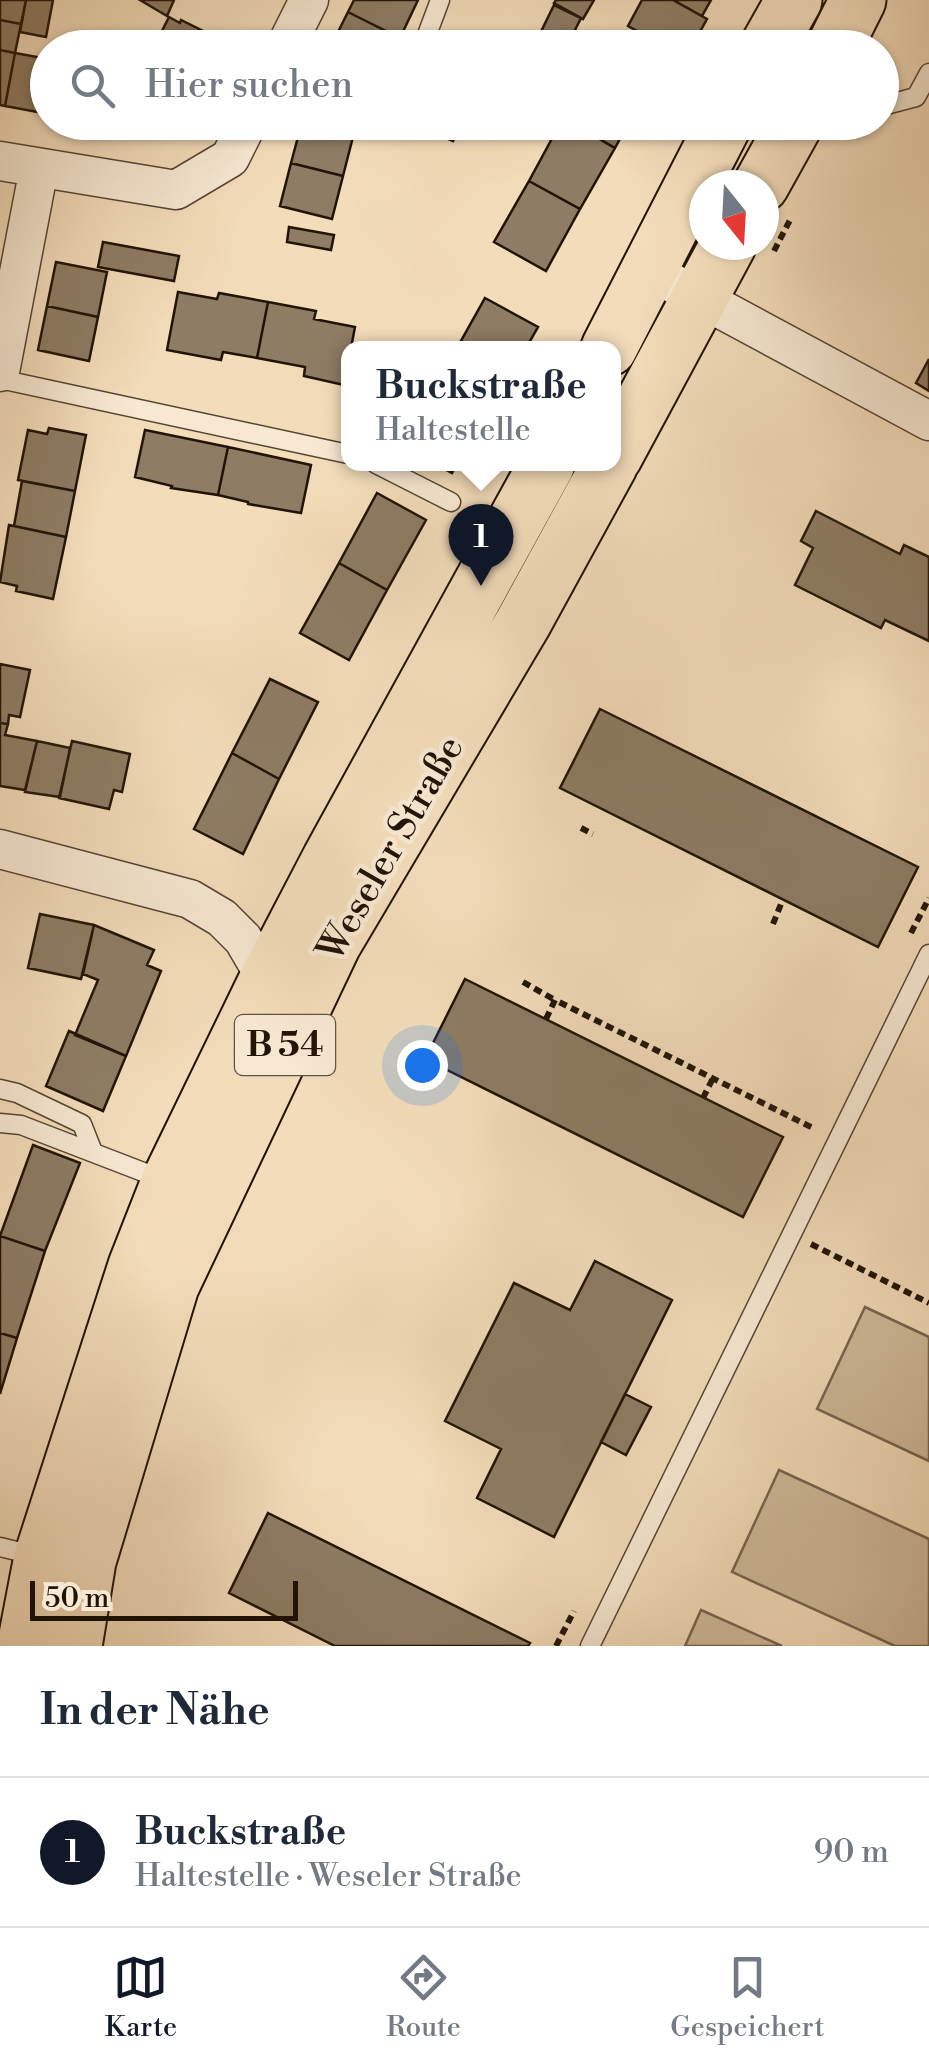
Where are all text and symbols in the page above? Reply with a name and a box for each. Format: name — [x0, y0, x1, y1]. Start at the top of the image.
search box — [30, 30, 899, 140]
icon: search — [65, 58, 120, 113]
text: Hier suchen — [145, 62, 353, 109]
north arrow — [689, 170, 779, 260]
popup — [341, 341, 621, 471]
text: Buckstraße — [375, 363, 587, 410]
text: Haltestelle — [375, 410, 531, 450]
pin: 1 — [448, 504, 514, 586]
street label: Weseler Straße — [307, 728, 475, 971]
road number: B 54 — [235, 1015, 335, 1075]
your location — [397, 1040, 448, 1091]
scale bar — [30, 1576, 298, 1620]
text: 50 m — [45, 1581, 109, 1616]
text: In der Nähe — [40, 1685, 270, 1738]
text: Buckstraße — [135, 1809, 346, 1856]
text: 1 — [65, 1832, 80, 1872]
text: 90 m — [814, 1832, 889, 1872]
text: Haltestelle · Weseler Straße — [135, 1856, 522, 1896]
tab: Karte — [105, 1950, 177, 2045]
tab: Route — [386, 1950, 461, 2045]
tab: Gespeichert — [670, 1950, 824, 2045]

